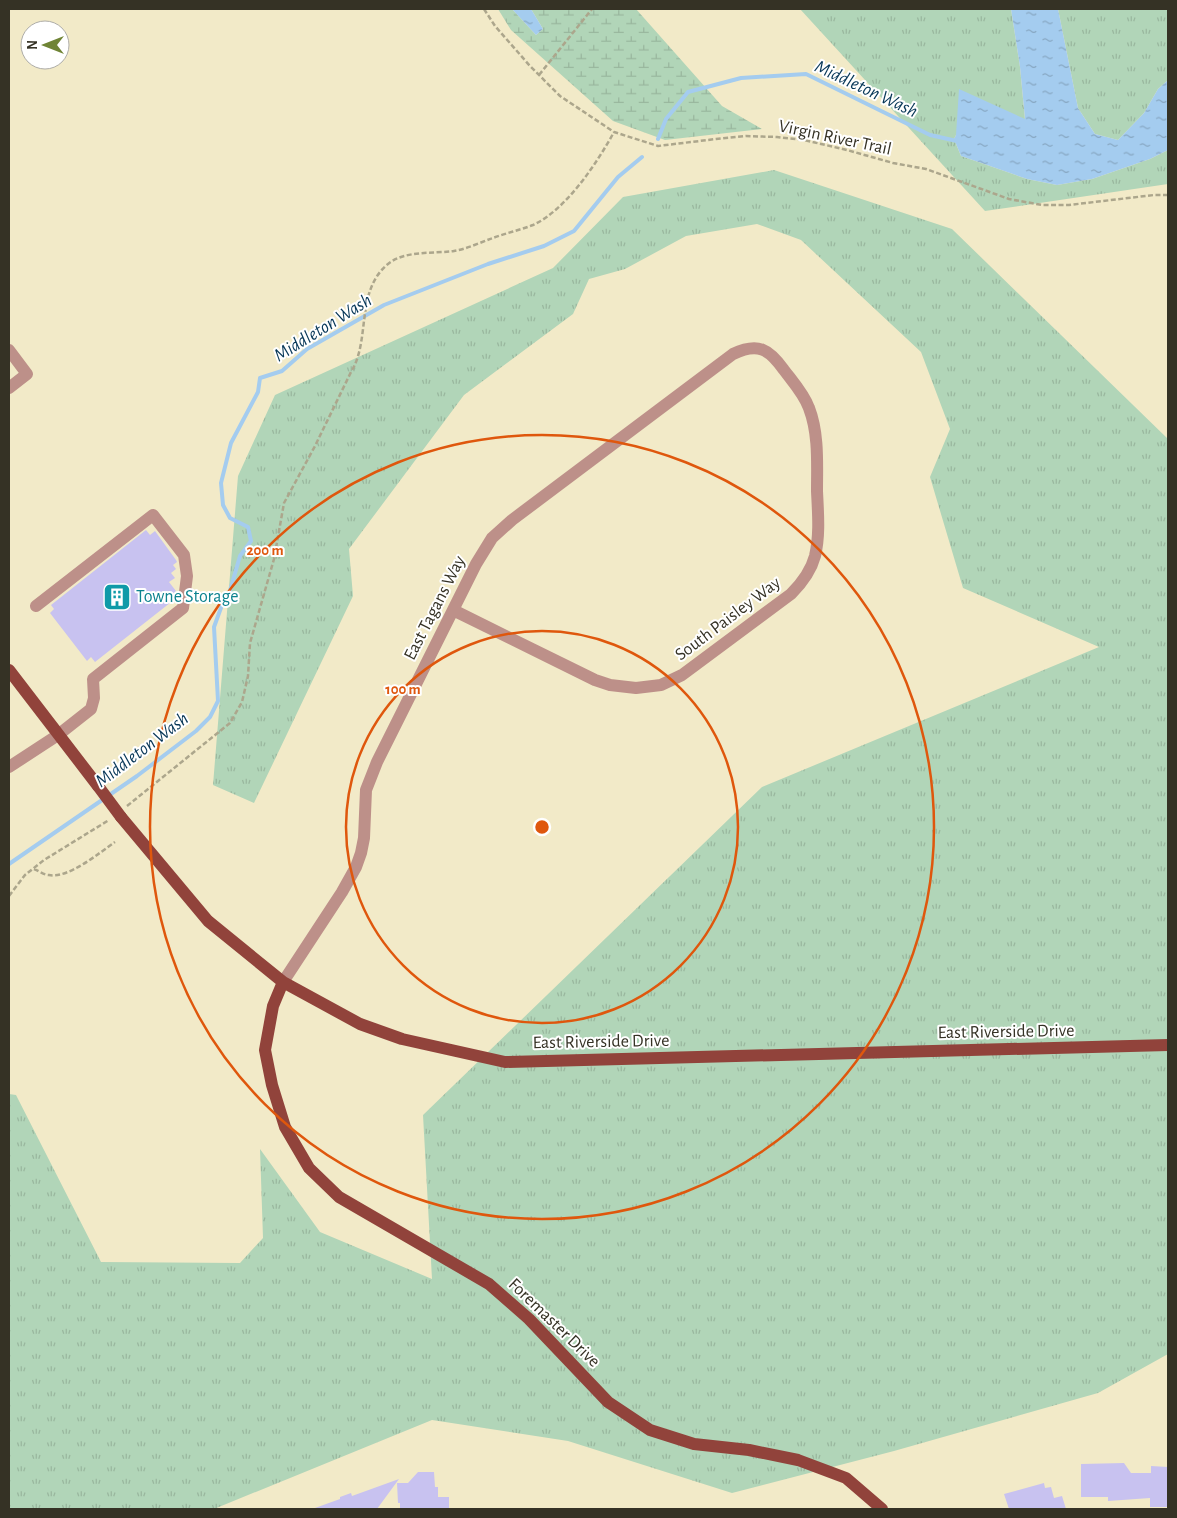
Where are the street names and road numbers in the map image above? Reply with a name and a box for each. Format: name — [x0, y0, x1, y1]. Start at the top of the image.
street label: Virgin River Trail — [777, 117, 893, 159]
street label: East Tagans Way — [401, 553, 469, 663]
street label: South Paisley Way — [672, 573, 784, 664]
street label: East Riverside Drive — [937, 1022, 1075, 1042]
street label: East Riverside Drive — [532, 1032, 670, 1052]
street label: Foremaster Drive — [505, 1275, 603, 1371]

